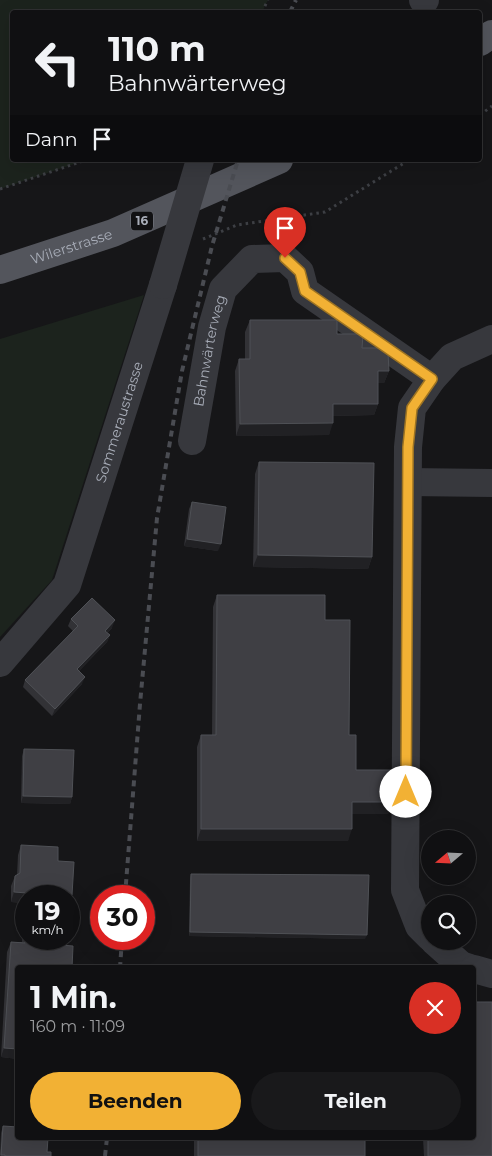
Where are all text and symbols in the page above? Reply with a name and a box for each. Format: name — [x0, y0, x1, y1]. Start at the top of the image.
text: 110 m — [108, 27, 206, 70]
icon: left — [25, 30, 90, 95]
text: Bahnwärterweg — [108, 70, 286, 97]
icon: arrive — [88, 125, 116, 153]
text: Dann — [25, 128, 78, 151]
pin — [264, 207, 306, 258]
road number: 16 — [131, 212, 153, 230]
icon: arrive — [271, 214, 299, 242]
street label: Wilerstrasse — [28, 225, 114, 268]
street label: Bahnwärterweg — [189, 293, 230, 408]
street label: Sommeraustrasse — [91, 359, 147, 485]
position arrow — [379, 765, 431, 817]
north arrow — [421, 830, 476, 885]
map controls — [421, 830, 476, 950]
speed limit sign: 30 — [90, 885, 155, 950]
button: search — [421, 895, 476, 950]
text: 19 — [35, 896, 60, 926]
text: km/h — [31, 922, 64, 937]
text: 1 Min. — [30, 979, 117, 1016]
button: close — [409, 982, 461, 1034]
text: 160 m · 11:09 — [30, 1017, 125, 1036]
button: Beenden — [30, 1072, 241, 1130]
button: Teilen — [251, 1072, 461, 1130]

